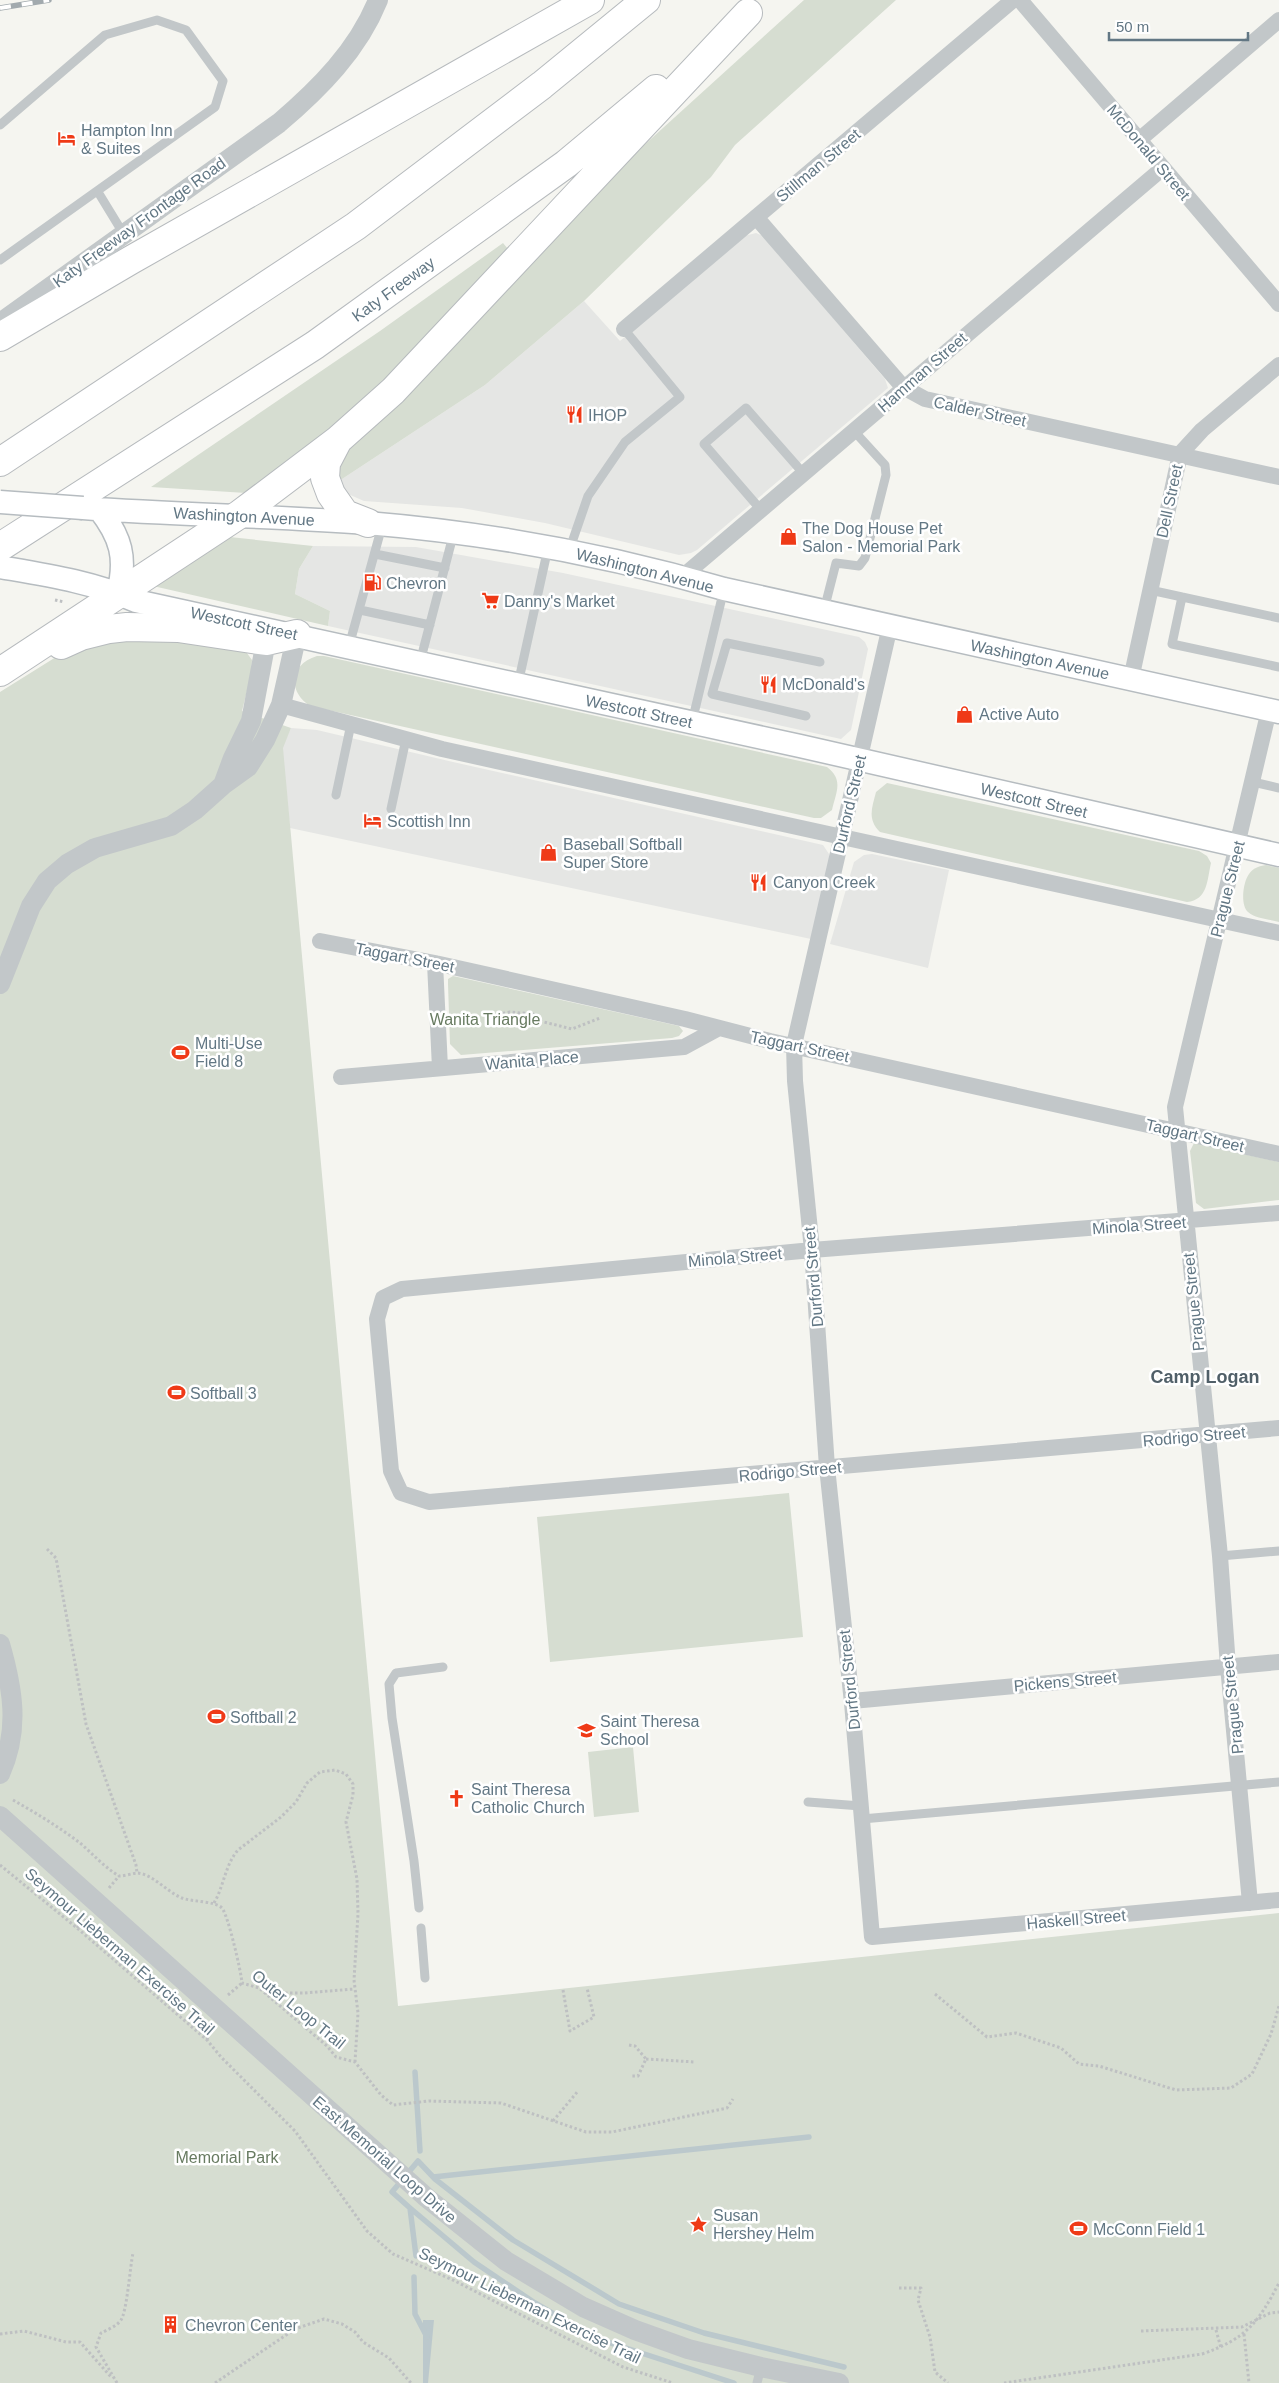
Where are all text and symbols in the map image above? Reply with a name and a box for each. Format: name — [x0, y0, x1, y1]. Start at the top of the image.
scale bar — [1109, 10, 1248, 42]
text: 50 m — [1116, 18, 1149, 35]
street label: McDonald Street — [1104, 101, 1194, 204]
place label: Hampton Inn & Suites — [81, 122, 173, 157]
street label: Stillman Street — [773, 125, 864, 205]
hotel icon: Hampton Inn & Suites — [57, 129, 77, 149]
street label: Katy Freeway Frontage Road — [50, 154, 229, 291]
street label: Katy Freeway — [349, 254, 438, 325]
street label: Hamman Street — [874, 329, 971, 416]
street label: Calder Street — [932, 393, 1028, 430]
restaurant icon: IHOP — [564, 405, 584, 425]
place label: IHOP — [588, 407, 627, 424]
street label: Dell Street — [1153, 462, 1186, 539]
street label: Washington Avenue — [173, 504, 315, 529]
place label: The Dog House Pet Salon - Memorial Park — [802, 520, 961, 555]
shop icon: The Dog House Pet Salon - Memorial Park — [778, 527, 798, 547]
street label: Washington Avenue — [574, 545, 716, 596]
fuel station icon: Chevron — [362, 573, 382, 593]
place label: Chevron — [386, 575, 446, 592]
supermarket icon: Danny's Market — [480, 591, 500, 611]
place label: Danny's Market — [504, 593, 615, 610]
street label: Westcott Street — [189, 604, 300, 643]
street label: Washington Avenue — [969, 636, 1111, 683]
restaurant icon: McDonald's — [758, 674, 778, 694]
place label: McDonald's — [782, 676, 865, 693]
street label: Westcott Street — [584, 692, 695, 731]
shop icon: Active Auto — [955, 704, 975, 724]
place label: Active Auto — [979, 706, 1059, 723]
street label: Durford Street — [830, 753, 869, 855]
street label: Westcott Street — [979, 780, 1089, 821]
hotel icon: Scottish Inn — [363, 811, 383, 831]
place label: Scottish Inn — [387, 813, 471, 830]
place label: Baseball Softball Super Store — [563, 836, 682, 871]
street label: Prague Street — [1207, 839, 1248, 939]
shop icon: Baseball Softball Super Store — [539, 843, 559, 863]
restaurant icon: Canyon Creek — [749, 872, 769, 892]
place label: Canyon Creek — [773, 874, 876, 891]
street label: Taggart Street — [354, 940, 456, 976]
park label: Wanita Triangle — [430, 1011, 540, 1028]
street label: Taggart Street — [749, 1028, 851, 1065]
place label: Multi-Use Field 8 — [195, 1035, 263, 1070]
sports icon: Multi-Use Field 8 — [171, 1042, 191, 1062]
street label: Wanita Place — [485, 1048, 580, 1073]
street label: Taggart Street — [1144, 1116, 1246, 1155]
street label: Minola Street — [1091, 1214, 1187, 1237]
street label: Durford Street — [801, 1226, 826, 1328]
street label: Minola Street — [687, 1245, 783, 1270]
street label: Prague Street — [1180, 1251, 1207, 1352]
district label: Camp Logan — [1150, 1367, 1260, 1387]
sports icon: Softball 3 — [166, 1383, 186, 1403]
place label: Softball 3 — [190, 1385, 257, 1402]
street label: Rodrigo Street — [1142, 1423, 1247, 1449]
street label: Rodrigo Street — [738, 1458, 843, 1484]
street label: Durford Street — [836, 1629, 863, 1731]
street label: Prague Street — [1219, 1654, 1246, 1755]
street label: Pickens Street — [1013, 1668, 1118, 1694]
sports icon: Softball 2 — [206, 1707, 226, 1727]
place label: Softball 2 — [230, 1709, 297, 1726]
place label: Saint Theresa School — [600, 1713, 699, 1748]
school or university icon: Saint Theresa School — [576, 1720, 596, 1740]
place label: Saint Theresa Catholic Church — [471, 1781, 585, 1816]
church icon: Saint Theresa Catholic Church — [447, 1788, 467, 1808]
street label: Seymour Lieberman Exercise Trail — [22, 1865, 218, 2038]
street label: Haskell Street — [1026, 1907, 1127, 1932]
street label: Outer Loop Trail — [249, 1967, 349, 2052]
street label: East Memorial Loop Drive — [310, 2093, 460, 2226]
park label: Memorial Park — [175, 2149, 280, 2166]
place label: Susan Hershey Helm — [713, 2207, 814, 2242]
place icon: Susan Hershey Helm — [689, 2214, 709, 2234]
sports icon: McConn Field 1 — [1069, 2219, 1089, 2239]
place label: McConn Field 1 — [1093, 2221, 1205, 2238]
street label: Seymour Lieberman Exercise Trail — [416, 2244, 643, 2367]
building icon: Chevron Center — [161, 2315, 181, 2335]
place label: Chevron Center — [185, 2317, 299, 2334]

